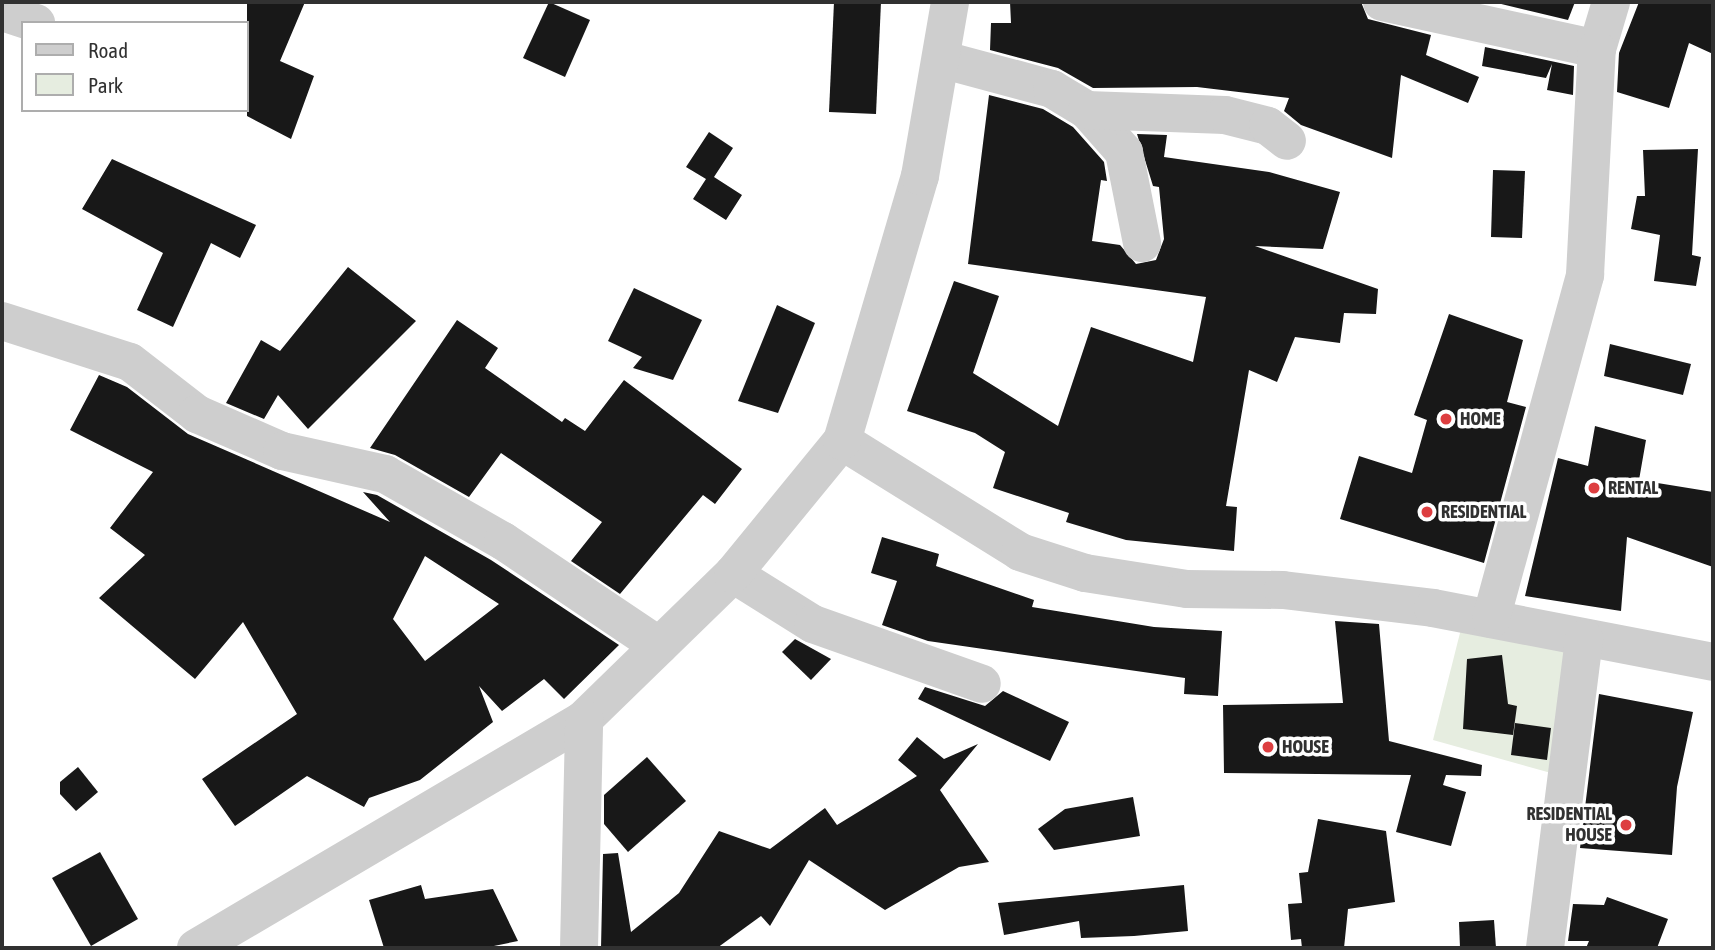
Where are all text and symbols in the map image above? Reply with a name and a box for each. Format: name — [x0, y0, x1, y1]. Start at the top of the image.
legend — [21, 21, 248, 112]
text: Road — [88, 38, 128, 62]
text: Park — [88, 73, 123, 97]
place label: HOME — [1460, 408, 1501, 430]
marker: HOME — [1438, 411, 1454, 427]
place label: RENTAL — [1608, 477, 1658, 499]
marker: RENTAL — [1586, 480, 1602, 496]
place label: RESIDENTIAL — [1441, 501, 1526, 523]
marker: RESIDENTIAL — [1419, 504, 1435, 520]
place label: HOUSE — [1282, 736, 1329, 758]
marker: HOUSE — [1260, 739, 1276, 755]
place label: RESIDENTIAL HOUSE — [1527, 804, 1612, 846]
marker: RESIDENTIAL HOUSE — [1618, 817, 1634, 833]

